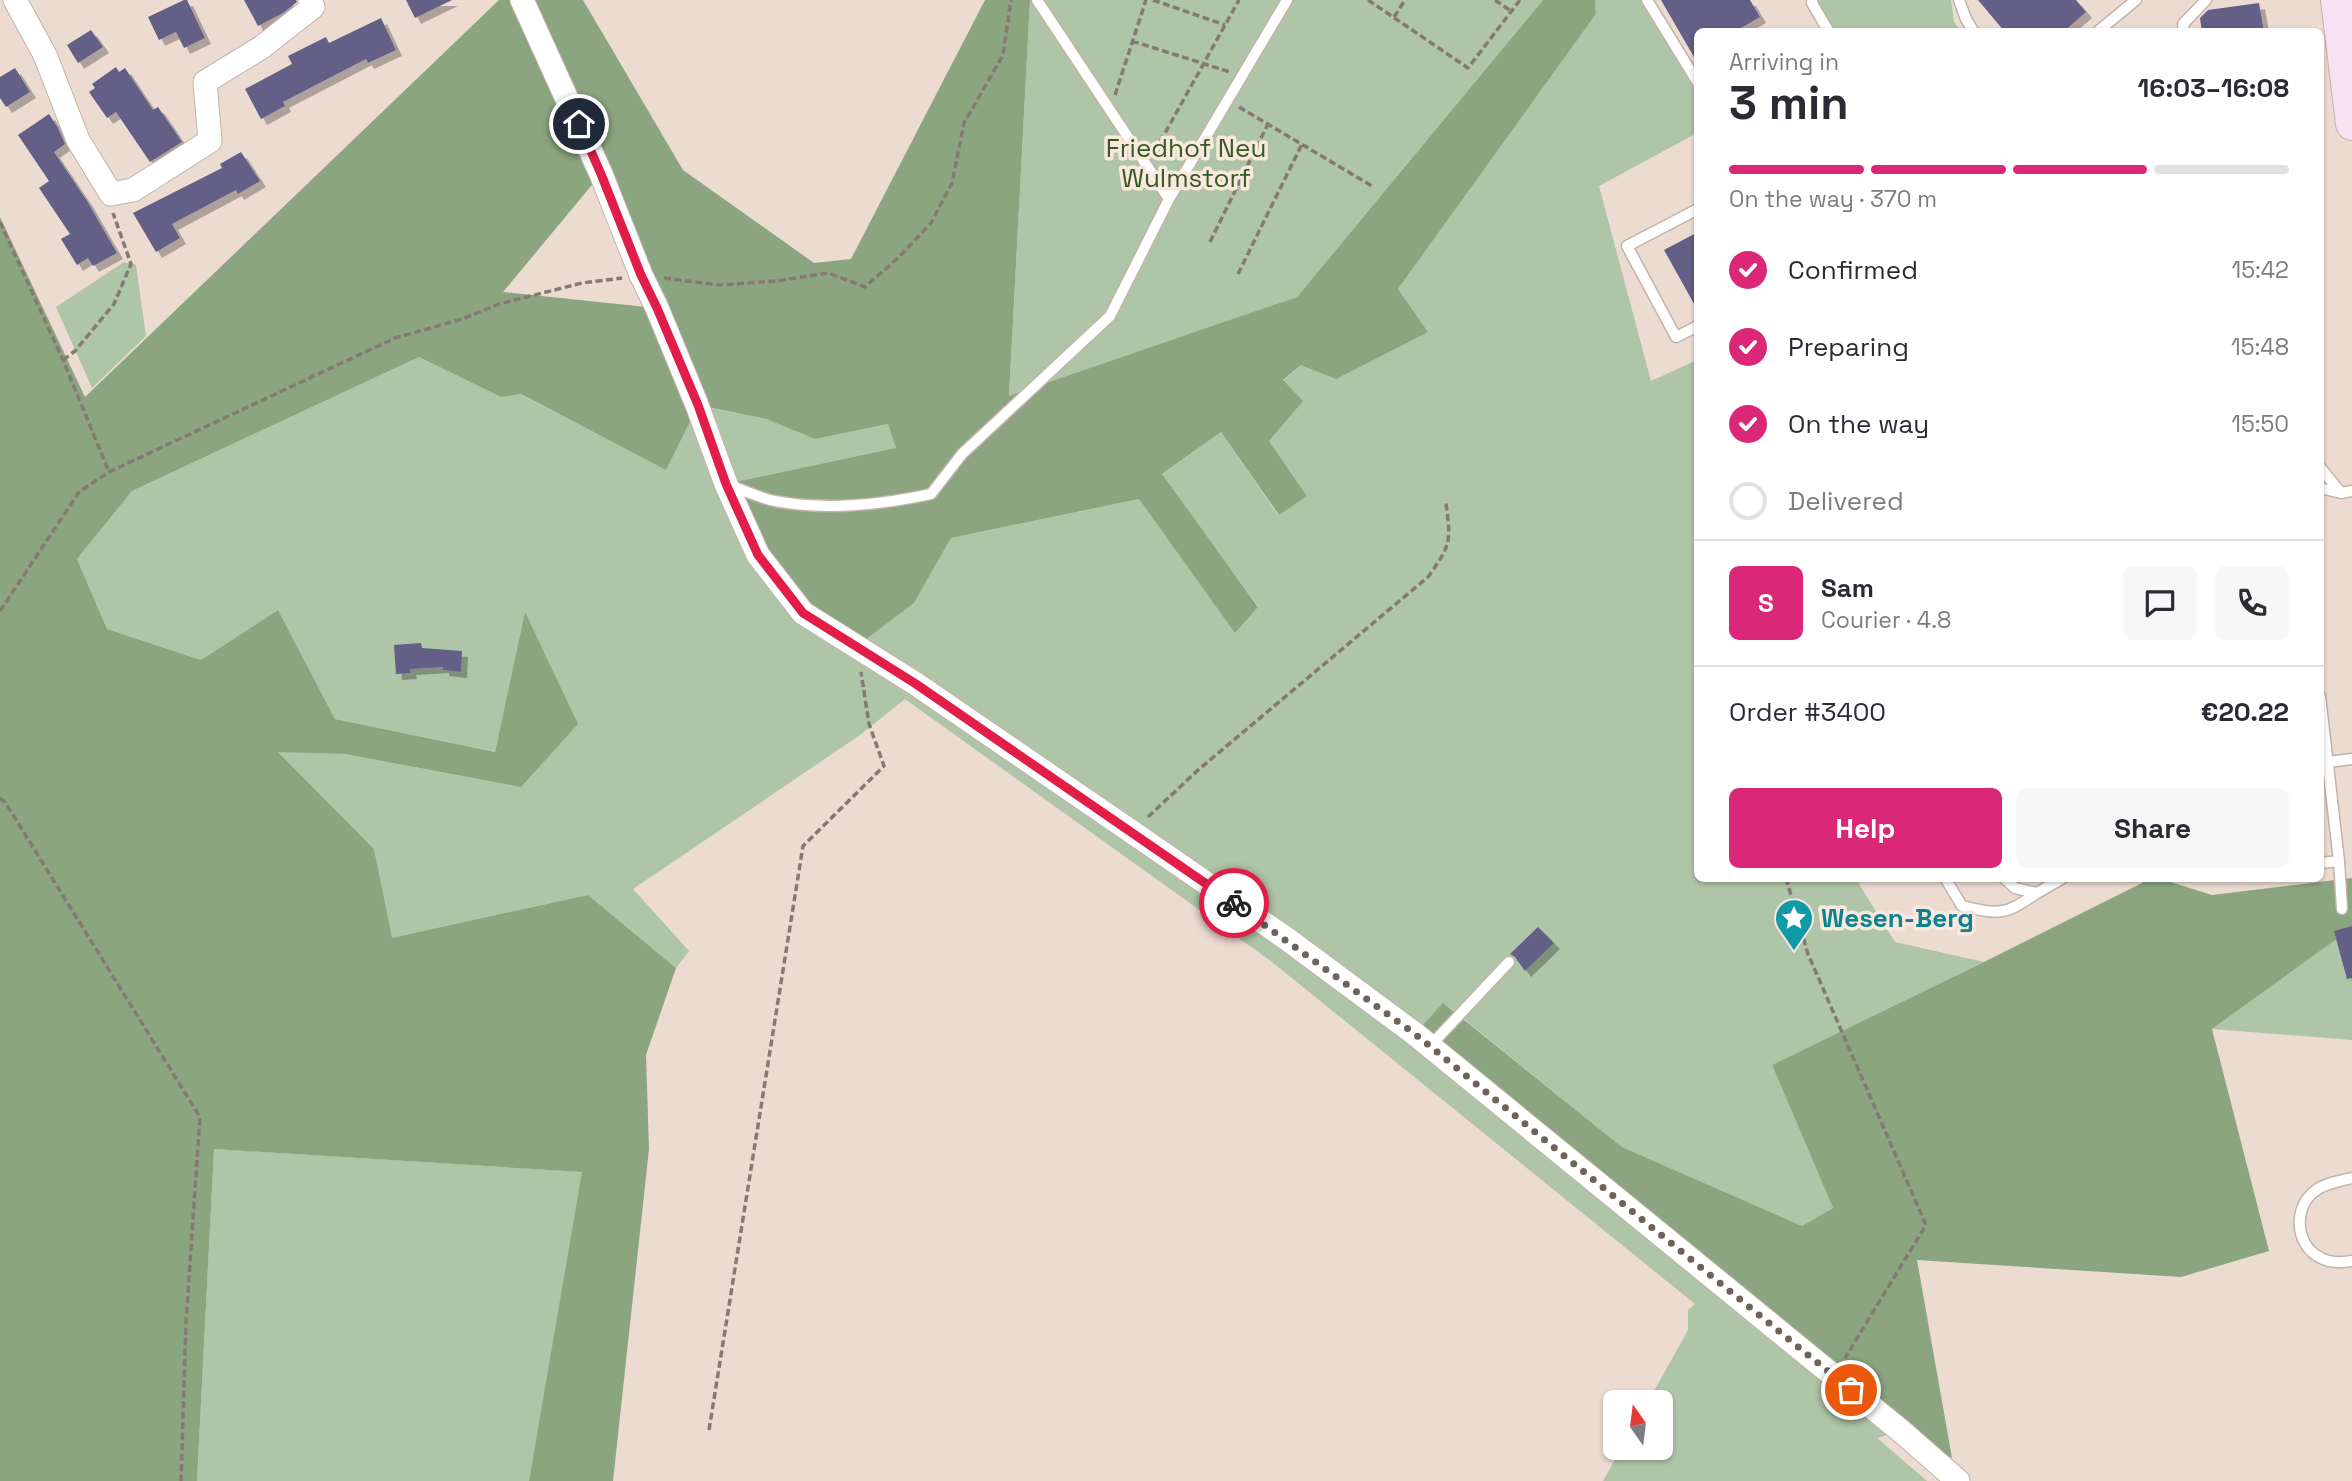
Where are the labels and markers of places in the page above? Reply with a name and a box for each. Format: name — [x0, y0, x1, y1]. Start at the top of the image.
pin — [549, 94, 609, 154]
place icon: Wesen-Berg — [1773, 897, 1815, 952]
place label: Wesen-Berg — [1821, 901, 1974, 935]
pin — [1821, 1360, 1881, 1420]

